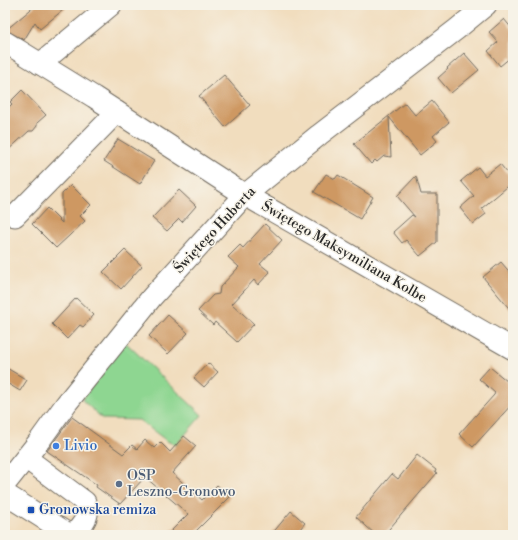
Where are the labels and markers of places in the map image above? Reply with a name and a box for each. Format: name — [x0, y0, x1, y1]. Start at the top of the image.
place label: Livio — [64, 437, 97, 455]
marker: Livio — [51, 441, 61, 451]
place label: OSP Leszno-Gronowo — [127, 467, 236, 501]
marker: OSP Leszno-Gronowo — [114, 479, 124, 489]
place label: Gronowska remiza — [39, 501, 157, 519]
marker: Gronowska remiza — [26, 505, 36, 515]

